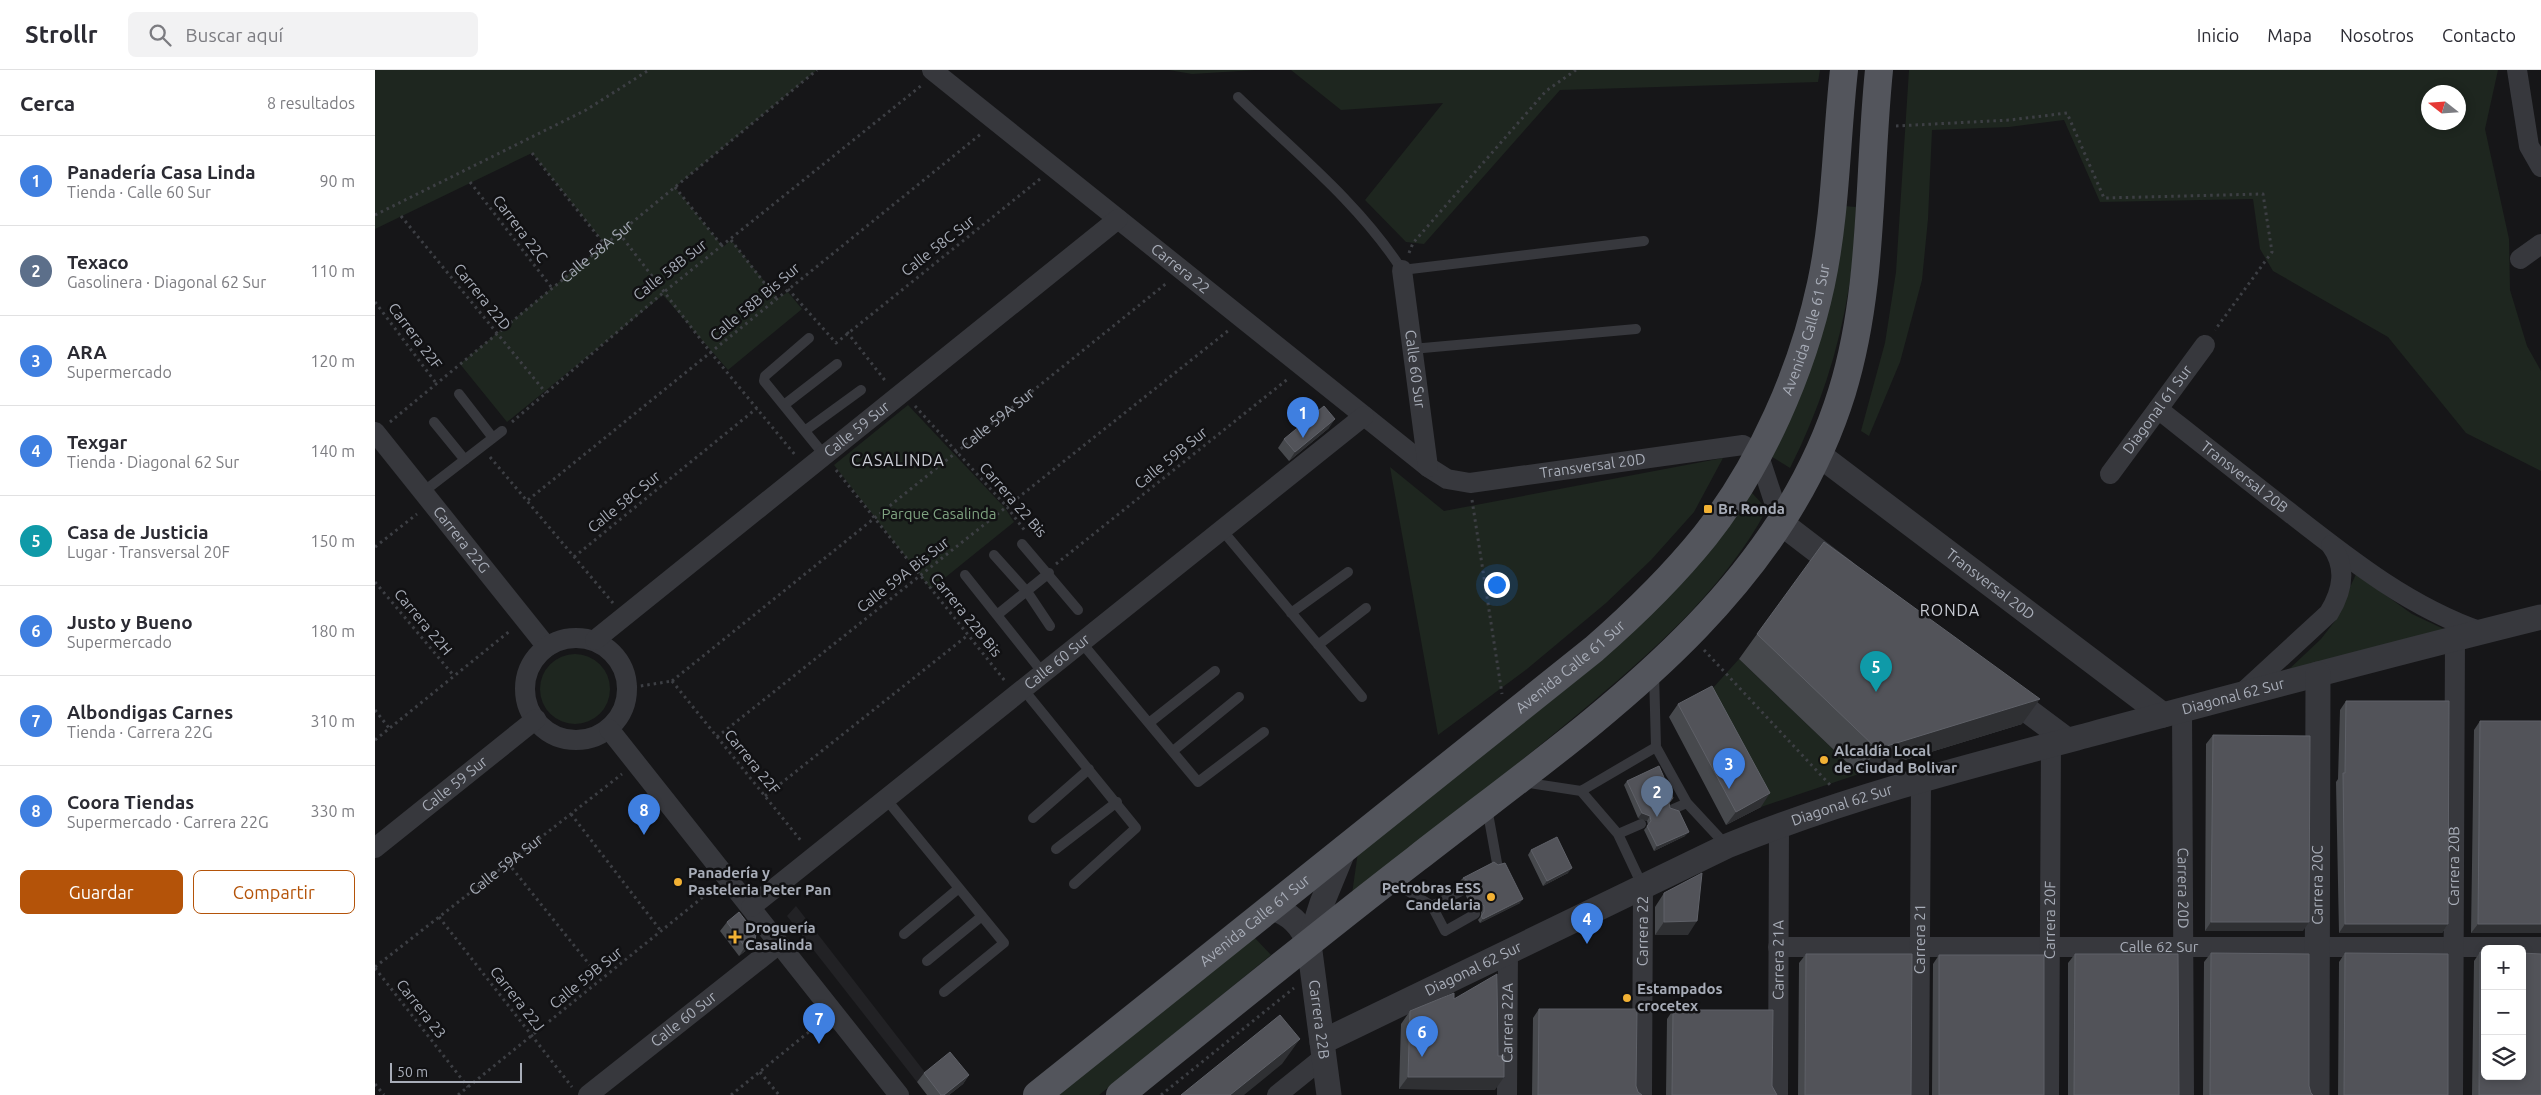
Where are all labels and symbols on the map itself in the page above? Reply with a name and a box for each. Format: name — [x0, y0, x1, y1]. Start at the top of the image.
north arrow — [2421, 85, 2466, 130]
street label: Carrera 22C — [490, 192, 551, 266]
street label: Calle 58C Sur — [898, 212, 978, 279]
street label: Calle 58A Sur — [557, 216, 636, 286]
street label: Calle 58B Sur — [630, 235, 710, 304]
street label: Carrera 22 — [1148, 240, 1213, 297]
street label: Calle 58B Bis Sur — [706, 259, 803, 344]
street label: Carrera 22D — [450, 260, 514, 333]
street label: Avenida Calle 61 Sur — [1778, 262, 1833, 398]
street label: Carrera 22F — [385, 299, 446, 372]
street label: Calle 60 Sur — [1402, 329, 1429, 410]
street label: Diagonal 61 Sur — [2119, 361, 2195, 457]
street label: Calle 59A Sur — [957, 384, 1038, 453]
street label: Calle 59 Sur — [820, 397, 893, 460]
pin: 1 — [1287, 397, 1319, 438]
street label: Calle 59B Sur — [1131, 423, 1211, 492]
street label: Transversal 20B — [2198, 437, 2292, 516]
street label: Transversal 20D — [1539, 450, 1647, 481]
district label: CASALINDA — [851, 451, 945, 469]
street label: Carrera 22 Bis — [976, 459, 1050, 540]
street label: Calle 58C Sur — [584, 467, 664, 536]
place label: Br. Ronda — [1718, 500, 1785, 517]
street label: Carrera 22G — [430, 503, 493, 576]
marker: Br. Ronda — [1702, 503, 1714, 515]
park label: Parque Casalinda — [881, 505, 997, 522]
street label: Calle 59A Bis Sur — [853, 533, 952, 616]
street label: Transversal 20D — [1943, 545, 2038, 623]
street label: Carrera 22B Bis — [927, 569, 1005, 660]
your location — [1484, 572, 1510, 598]
street label: Carrera 22H — [391, 585, 456, 658]
district label: RONDA — [1920, 601, 1980, 619]
street label: Avenida Calle 61 Sur — [1512, 616, 1628, 716]
street label: Calle 60 Sur — [1020, 630, 1093, 693]
pin: 5 — [1860, 651, 1892, 692]
street label: Diagonal 62 Sur — [2180, 674, 2286, 718]
street label: Carrera 22F — [721, 726, 784, 797]
place label: Alcaldía Local de Ciudad Bolivar — [1834, 742, 1958, 776]
pin: 3 — [1713, 748, 1745, 789]
street label: Calle 59 Sur — [418, 752, 491, 815]
marker: Alcaldía Local de Ciudad Bolivar — [1818, 754, 1830, 766]
pin: 2 — [1641, 776, 1673, 817]
street label: Diagonal 62 Sur — [1789, 780, 1895, 829]
pin: 8 — [628, 794, 660, 835]
street label: Carrera 20B — [2445, 826, 2462, 906]
street label: Calle 59A Sur — [465, 830, 546, 898]
street label: Carrera 20C — [2308, 845, 2326, 925]
street label: Carrera 20D — [2175, 847, 2192, 929]
place label: Panadería y Pasteleria Peter Pan — [688, 864, 831, 898]
street label: Avenida Calle 61 Sur — [1196, 871, 1313, 969]
marker: Panadería y Pasteleria Peter Pan — [672, 876, 684, 888]
place label: Petrobras ESS Candelaria — [1382, 879, 1481, 913]
street label: Carrera 20F — [2041, 881, 2058, 959]
marker: Petrobras ESS Candelaria — [1485, 891, 1497, 903]
street label: Carrera 22 — [1634, 896, 1651, 966]
pin: 4 — [1571, 903, 1603, 944]
street label: Carrera 21 — [1911, 904, 1928, 974]
place label: Droguería Casalinda — [745, 919, 816, 953]
street label: Carrera 21A — [1769, 920, 1787, 1000]
marker: Droguería Casalinda — [729, 931, 741, 943]
street label: Diagonal 62 Sur — [1422, 938, 1525, 999]
street label: Calle 62 Sur — [2119, 938, 2199, 955]
street label: Calle 59B Sur — [546, 943, 626, 1012]
street label: Carrera 22J — [487, 963, 548, 1035]
street label: Carrera 23 — [393, 976, 450, 1042]
street label: Carrera 22B — [1306, 979, 1333, 1060]
place label: Estampados crocetex — [1637, 980, 1723, 1014]
street label: Carrera 22A — [1498, 983, 1516, 1063]
street label: Calle 60 Sur — [647, 988, 720, 1050]
marker: Estampados crocetex — [1621, 992, 1633, 1004]
pin: 7 — [803, 1003, 835, 1044]
pin: 6 — [1406, 1016, 1438, 1057]
scale bar — [390, 1060, 523, 1083]

